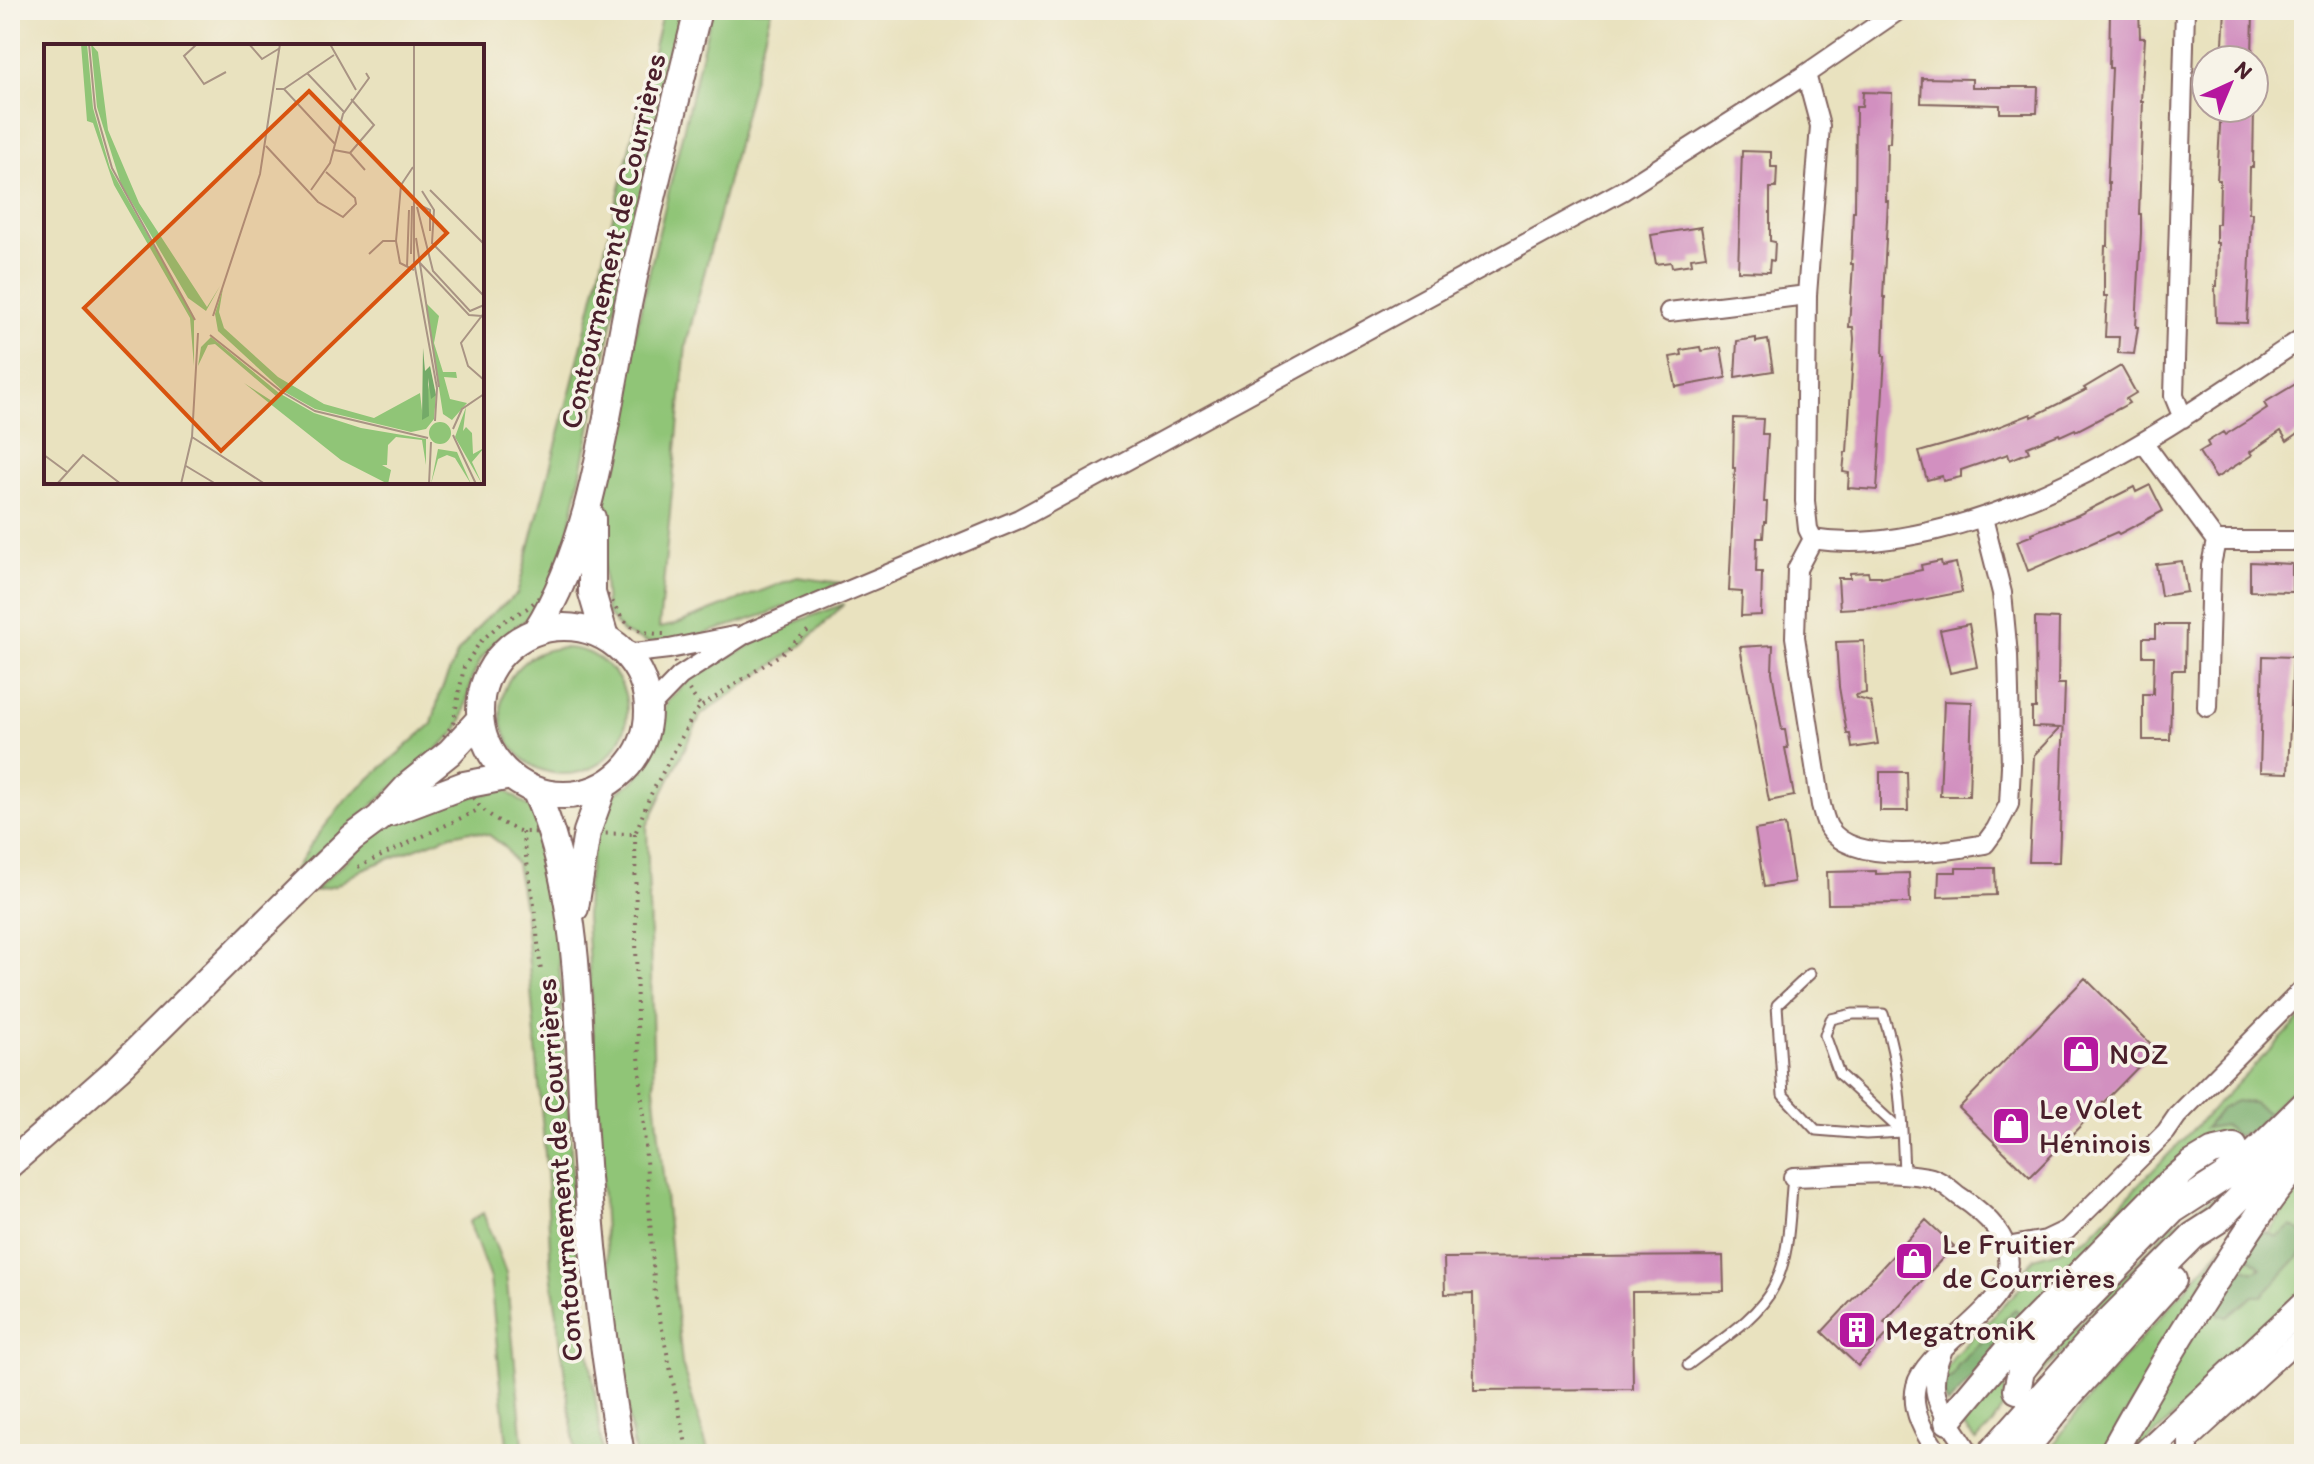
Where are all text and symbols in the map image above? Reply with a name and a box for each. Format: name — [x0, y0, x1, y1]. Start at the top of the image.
inset map — [44, 44, 484, 484]
north arrow — [2190, 44, 2270, 124]
street label: Contournement de Courrières — [551, 49, 674, 432]
text: N — [2229, 55, 2258, 85]
street label: Contournement de Courrières — [527, 977, 590, 1363]
shop icon: NOZ — [2060, 1033, 2102, 1075]
place label: NOZ — [2109, 1035, 2168, 1072]
place label: Le Volet Héninois — [2039, 1090, 2151, 1161]
shop icon: Le Volet Héninois — [1990, 1105, 2032, 1147]
place label: Le Fruitier de Courrières — [1942, 1225, 2115, 1296]
shop icon: Le Fruitier de Courrières — [1893, 1240, 1935, 1282]
building icon: MegatroniK — [1836, 1309, 1878, 1351]
place label: MegatroniK — [1885, 1311, 2035, 1348]

